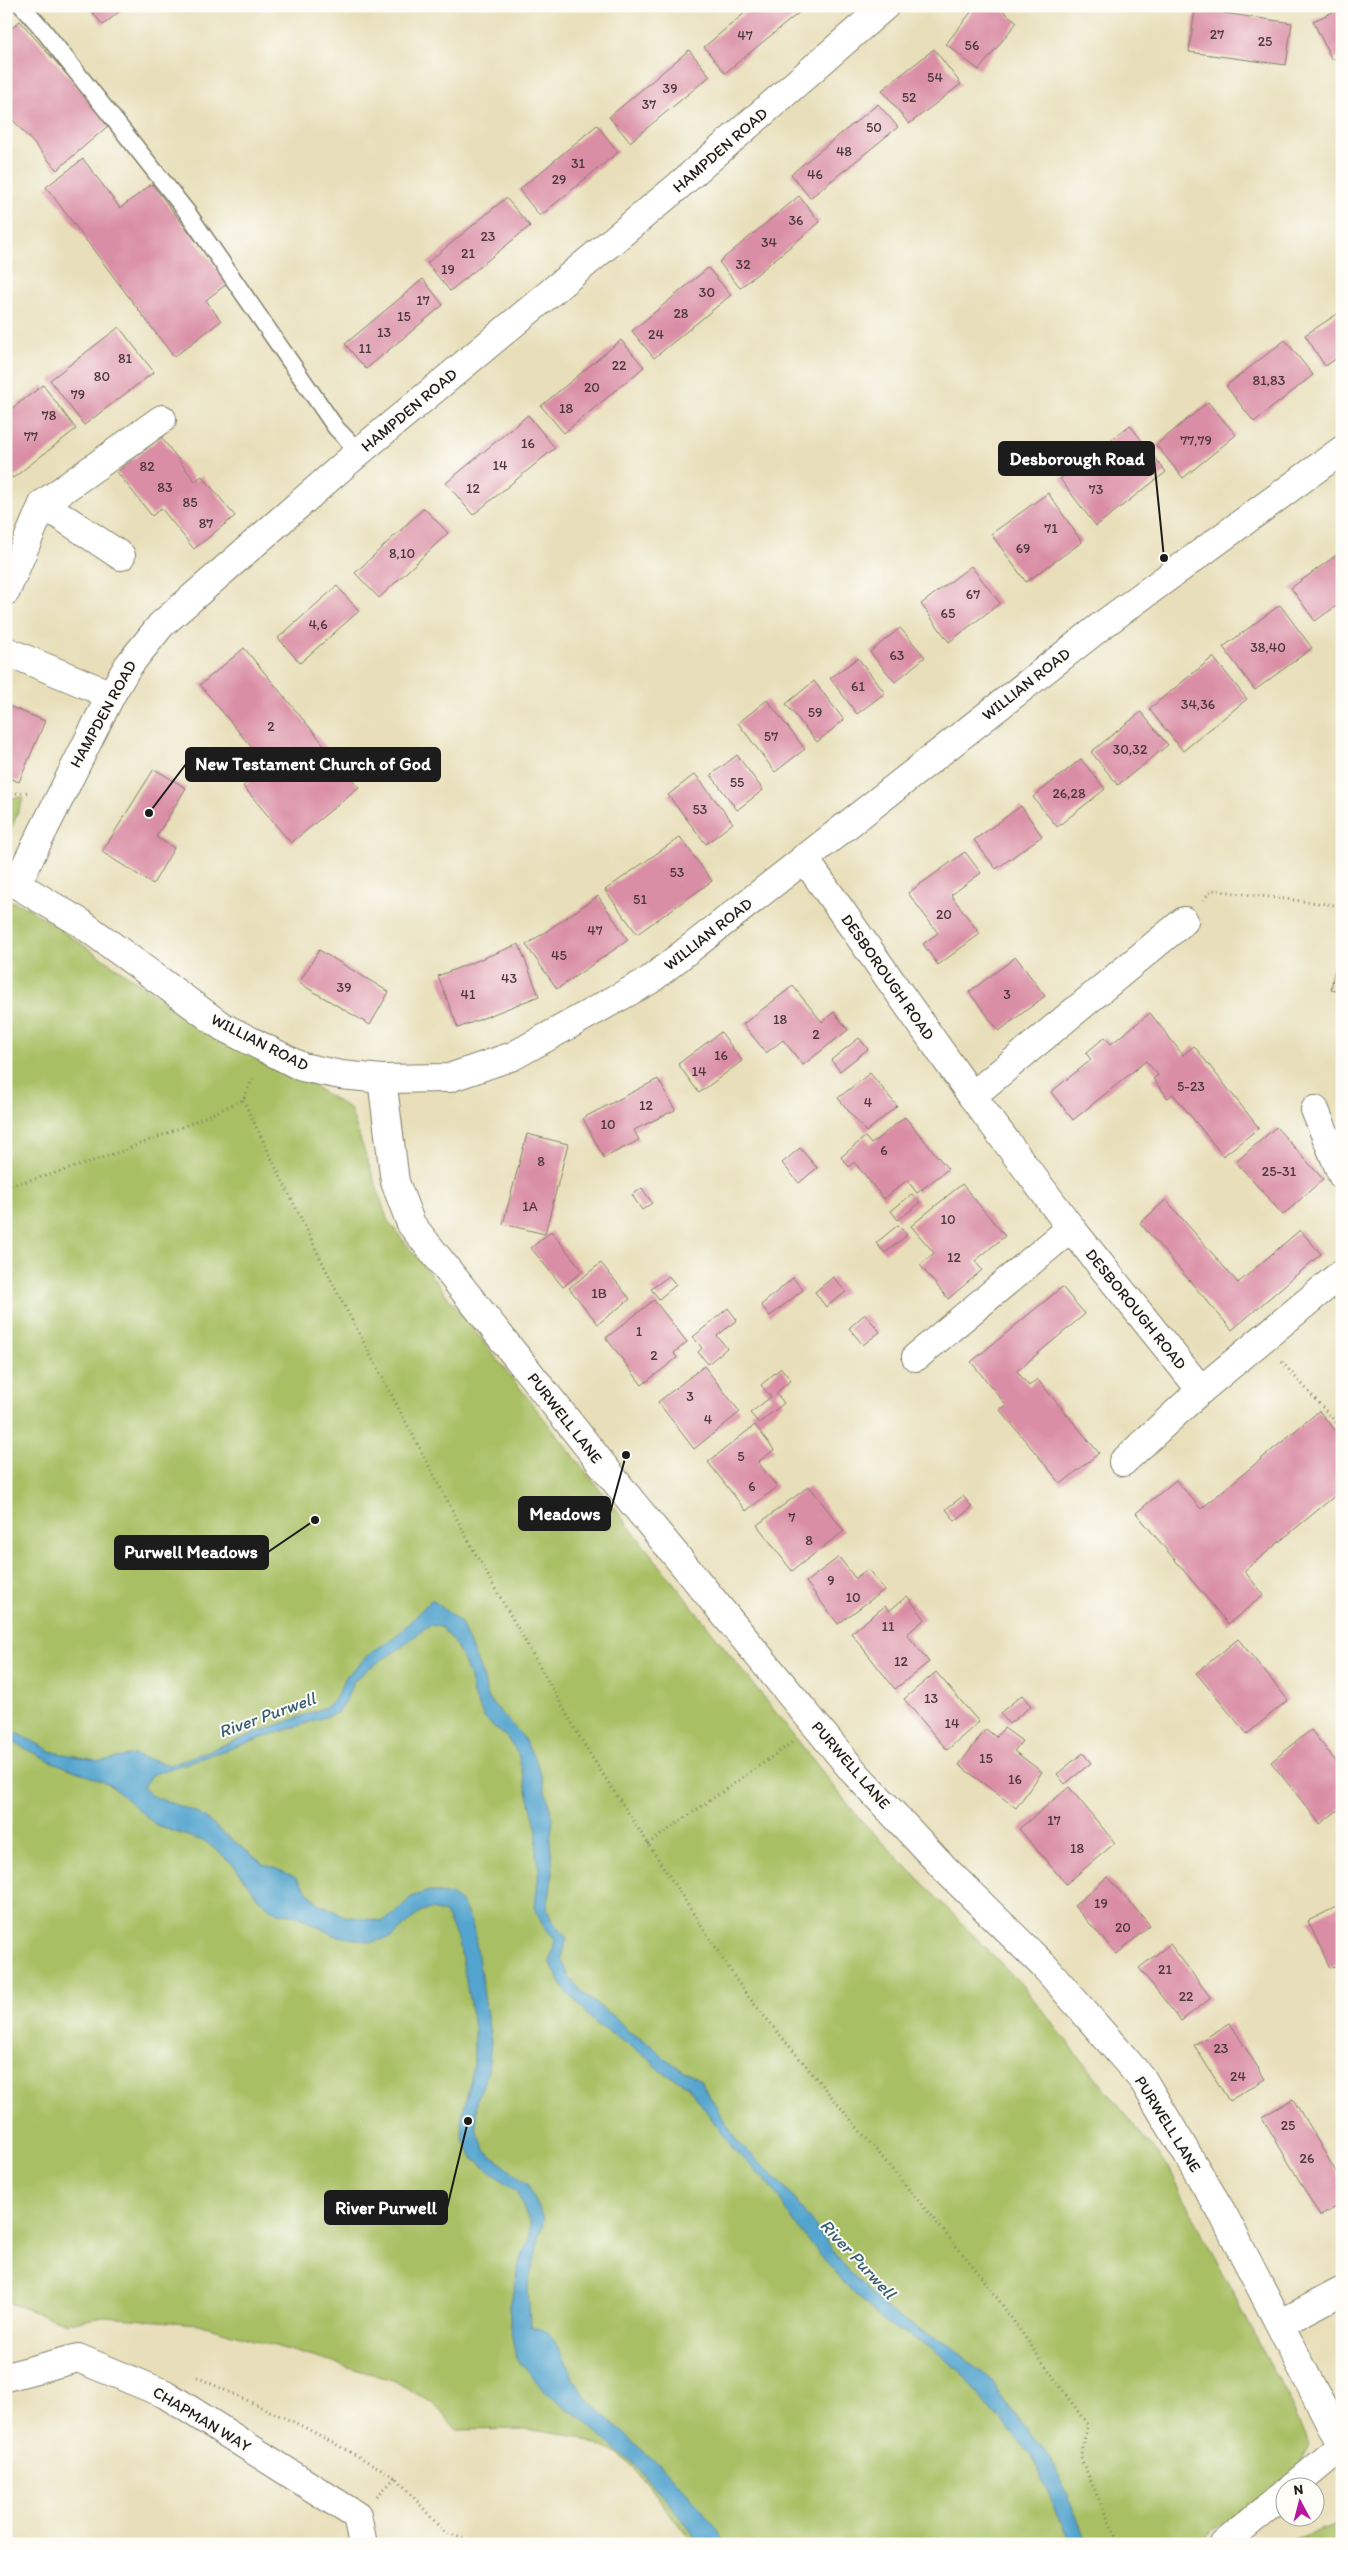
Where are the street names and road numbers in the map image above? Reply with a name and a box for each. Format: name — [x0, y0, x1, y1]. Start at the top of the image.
street label: HAMPDEN ROAD — [669, 103, 772, 196]
street label: HAMPDEN ROAD — [357, 364, 461, 456]
street label: WILLIAN ROAD — [978, 644, 1074, 724]
street label: HAMPDEN ROAD — [66, 657, 141, 771]
street label: WILLIAN ROAD — [660, 894, 756, 974]
street label: DESBOROUGH ROAD — [837, 910, 939, 1044]
street label: WILLIAN ROAD — [208, 1009, 312, 1075]
street label: DESBOROUGH ROAD — [1082, 1245, 1190, 1373]
street label: PURWELL LANE — [524, 1369, 606, 1467]
street label: PURWELL LANE — [808, 1717, 894, 1813]
street label: PURWELL LANE — [1131, 2072, 1205, 2176]
street label: CHAPMAN WAY — [149, 2382, 255, 2456]

